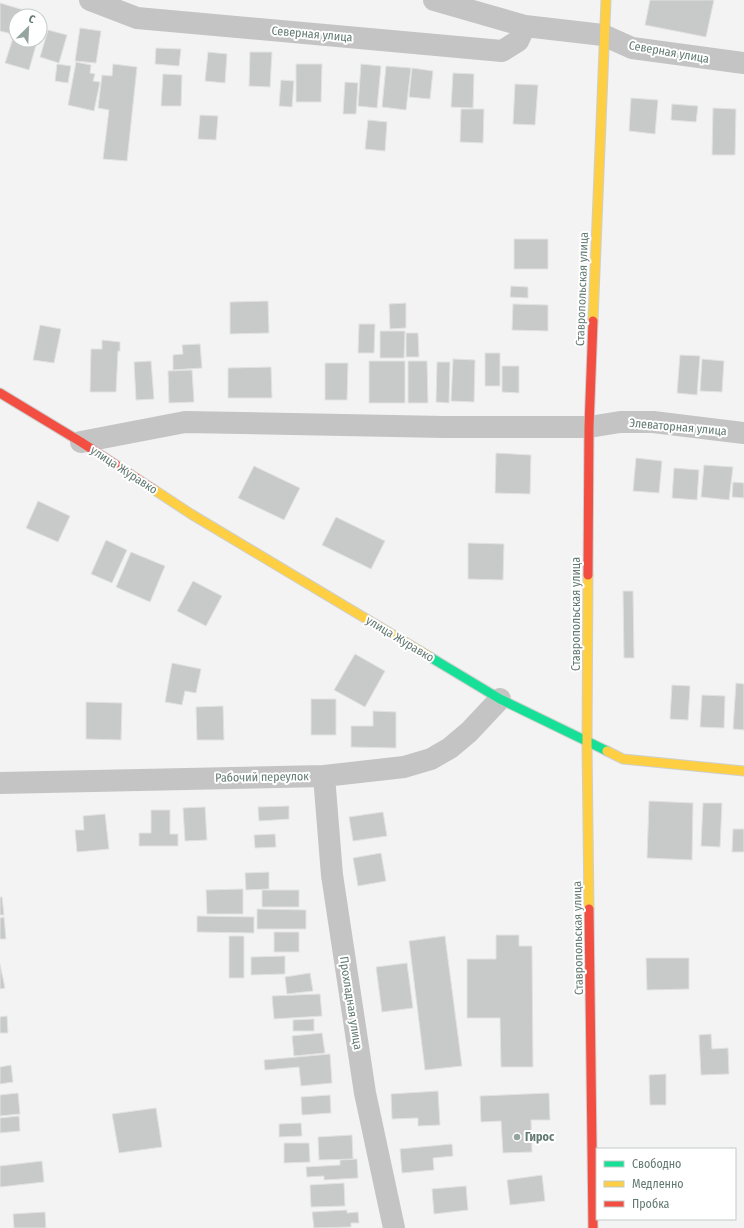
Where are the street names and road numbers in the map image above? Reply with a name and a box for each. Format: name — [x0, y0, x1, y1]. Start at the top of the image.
street label: Северная улица — [271, 23, 353, 45]
street label: Северная улица — [628, 38, 710, 66]
street label: Ставропольская улица — [573, 232, 591, 346]
street label: Элеваторная улица — [629, 416, 727, 438]
street label: улица Журавко — [88, 443, 160, 497]
street label: Ставропольская улица — [569, 557, 583, 671]
street label: улица Журавко — [363, 613, 437, 665]
street label: Рабочий переулок — [215, 769, 309, 785]
street label: Ставропольская улица — [570, 881, 586, 995]
street label: Прохладная улица — [337, 955, 365, 1051]

